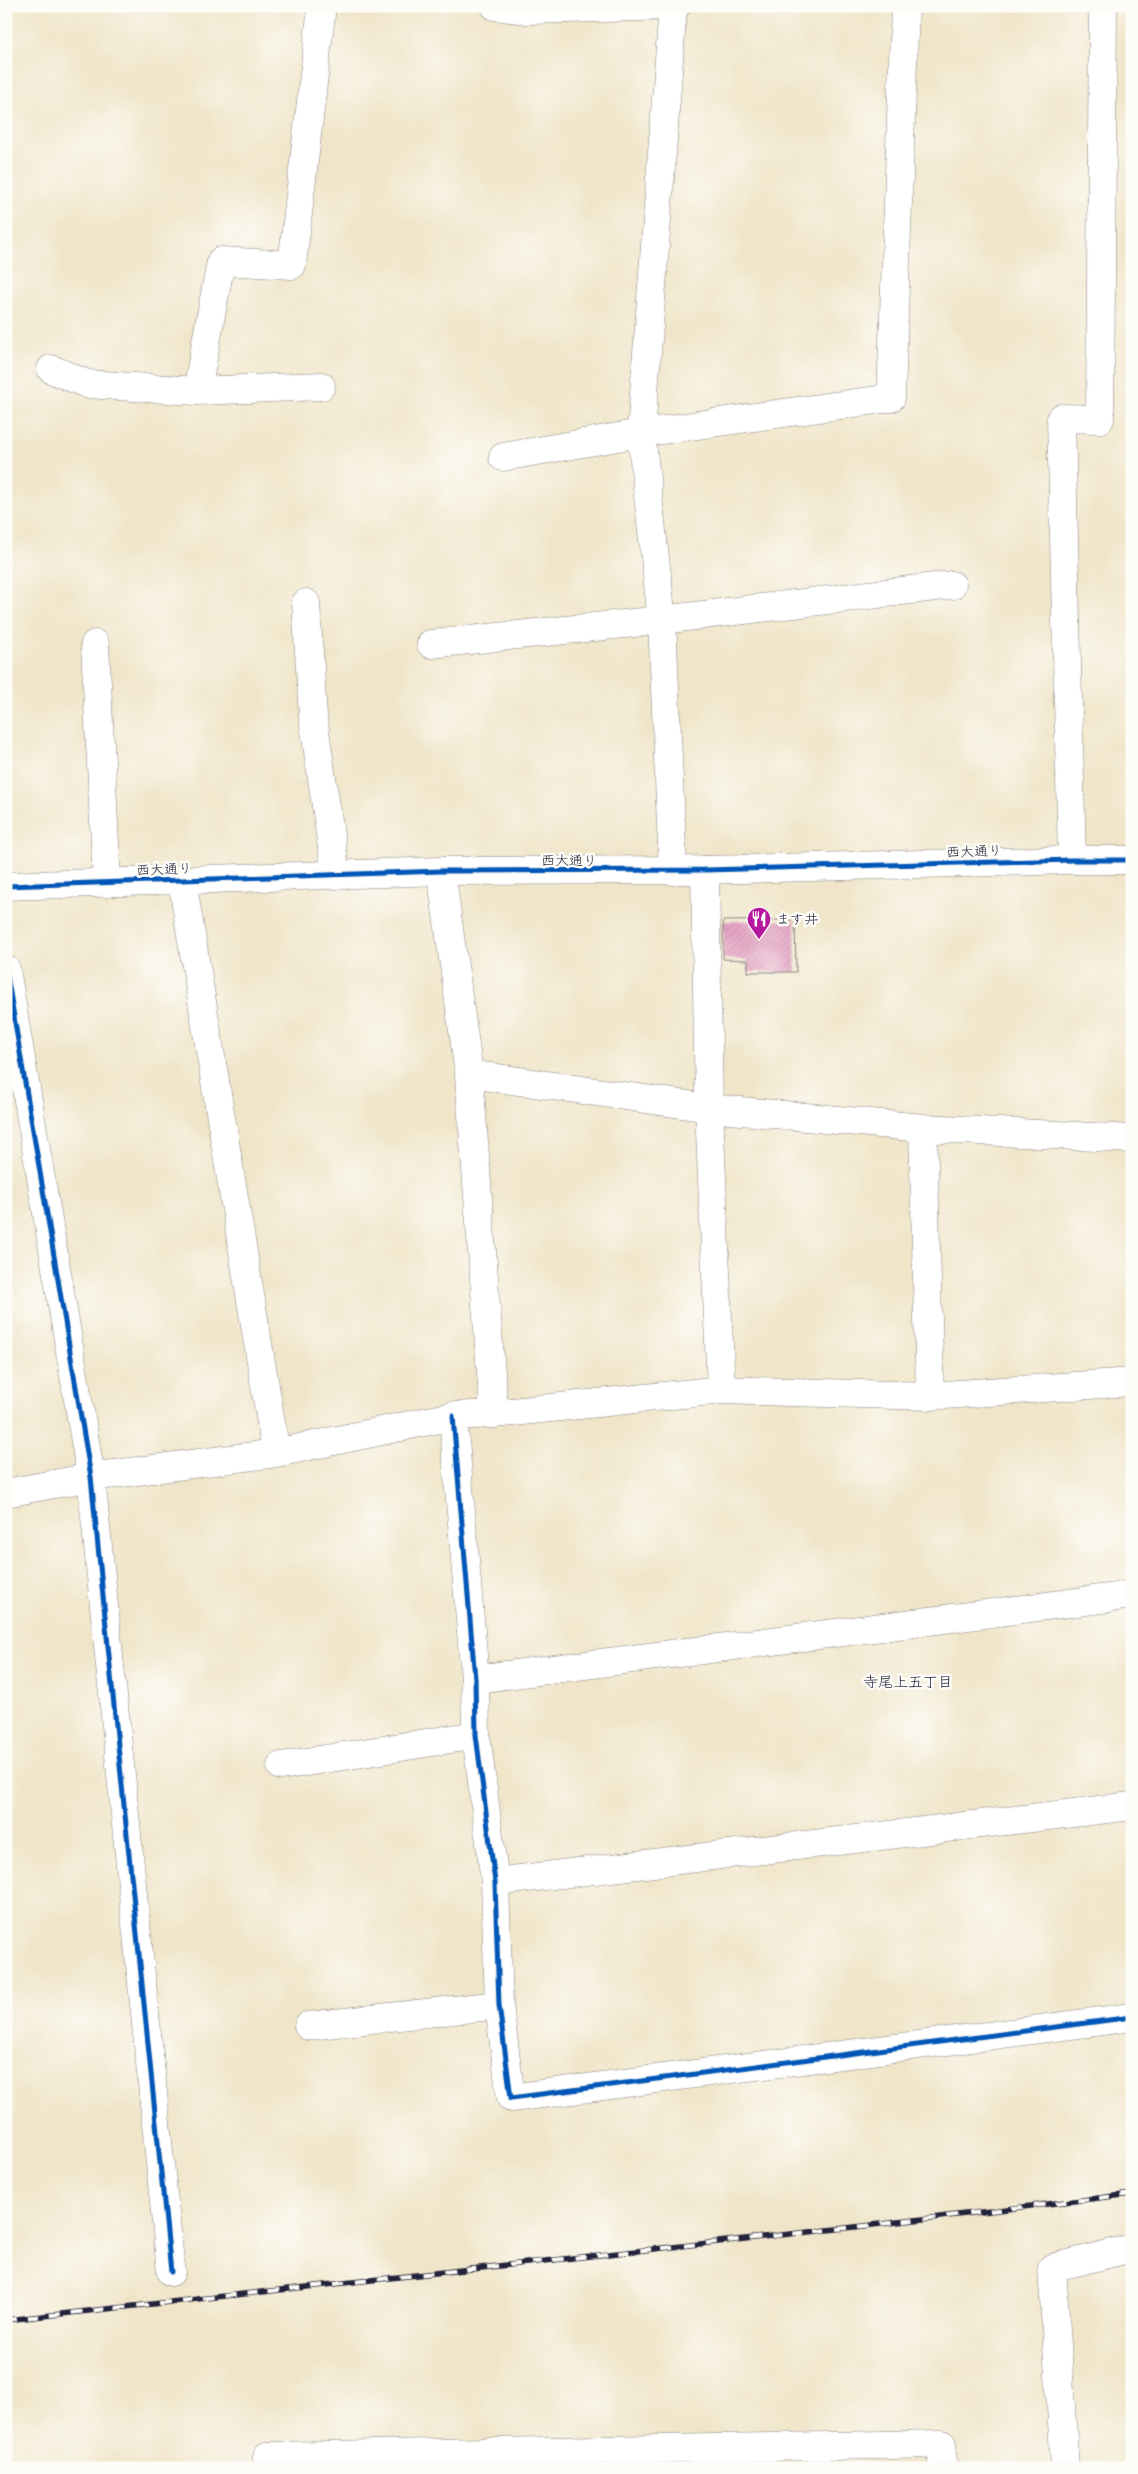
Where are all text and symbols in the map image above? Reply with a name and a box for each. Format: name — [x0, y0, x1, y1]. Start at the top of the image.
street label: 西大通り — [946, 838, 1002, 865]
street label: 西大通り — [541, 848, 597, 873]
street label: 西大通り — [136, 856, 192, 883]
restaurant icon: ます井 — [746, 906, 772, 940]
place label: ます井 — [776, 907, 818, 932]
district label: 寺尾上五丁目 — [863, 1669, 953, 1695]

